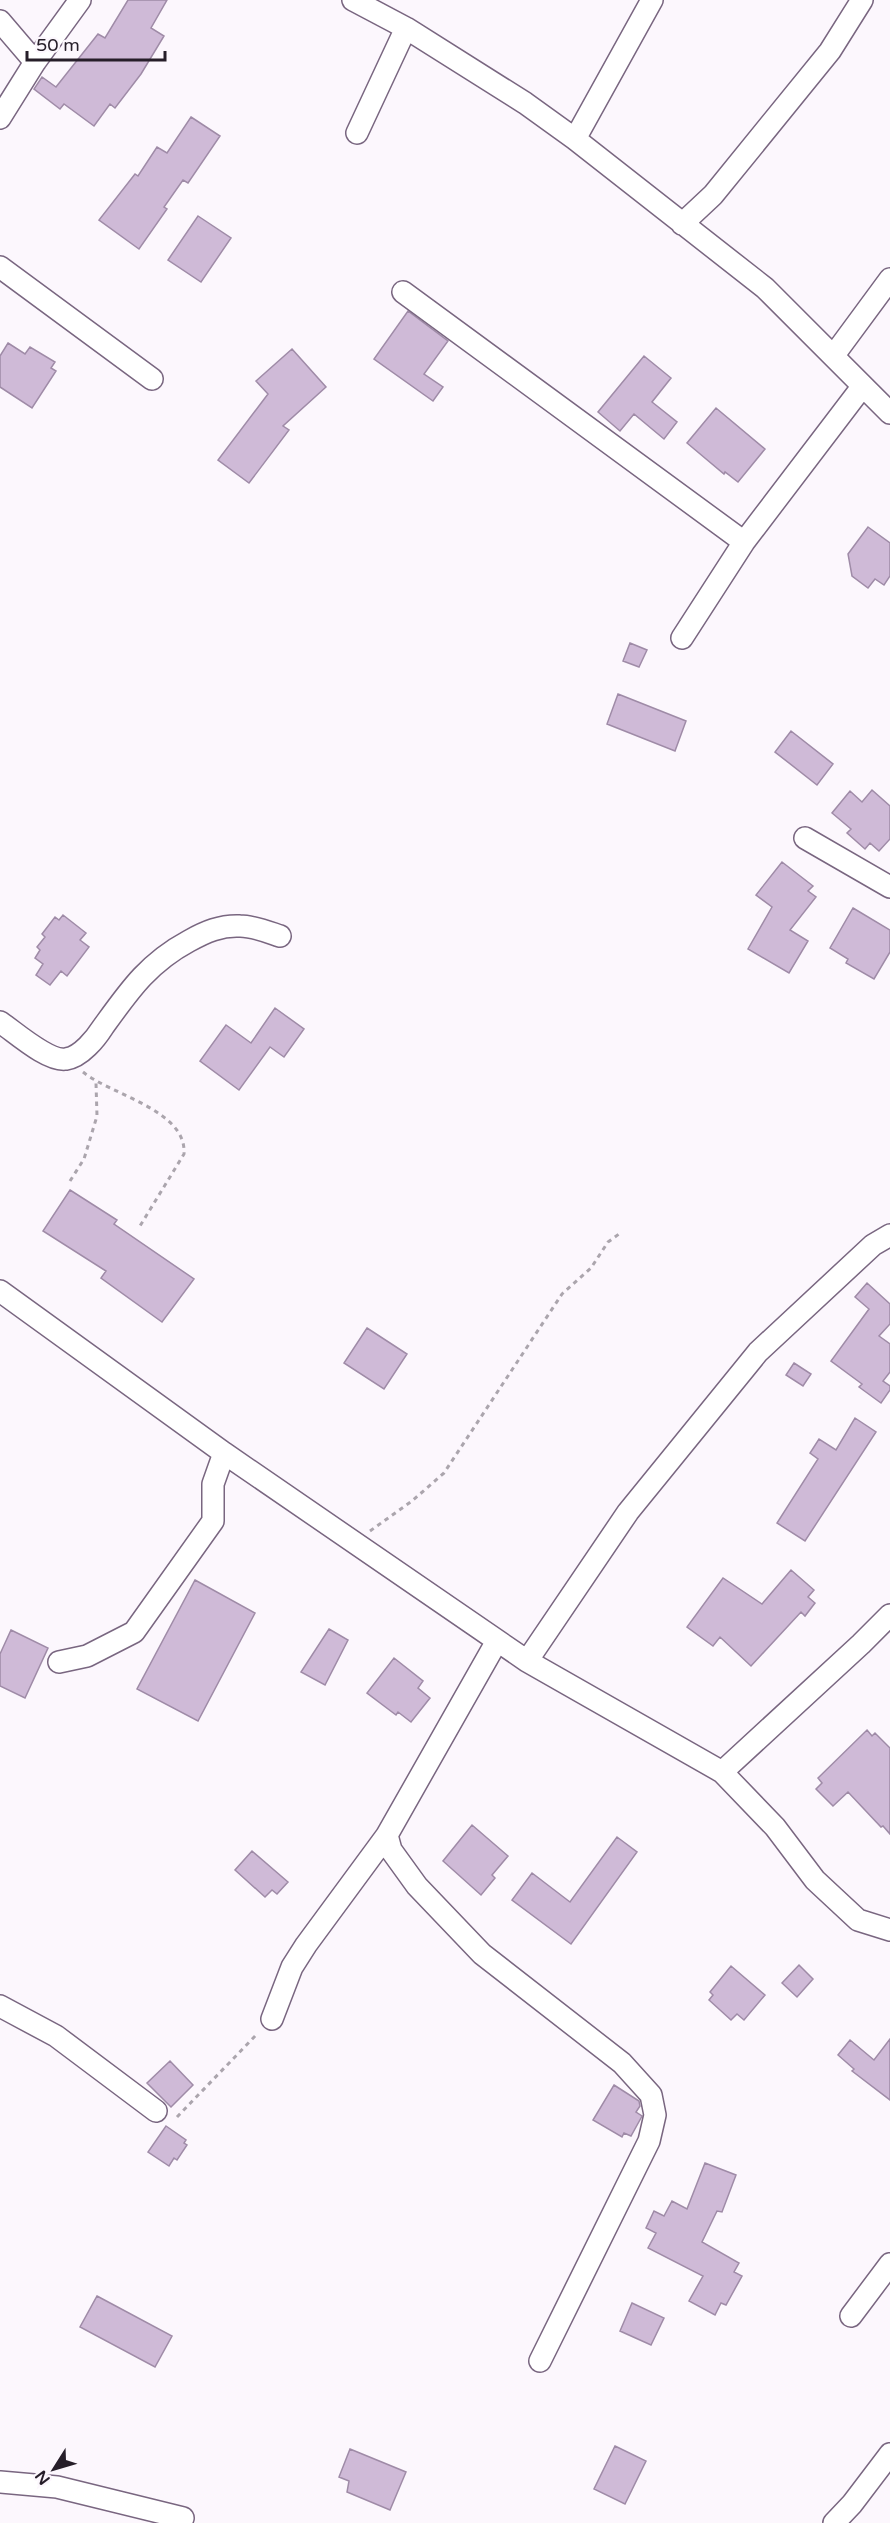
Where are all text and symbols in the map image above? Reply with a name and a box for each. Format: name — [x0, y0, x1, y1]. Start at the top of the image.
scale bar — [27, 24, 165, 62]
text: 50 m — [36, 34, 80, 56]
north arrow — [24, 2439, 84, 2499]
text: N — [31, 2466, 55, 2489]

